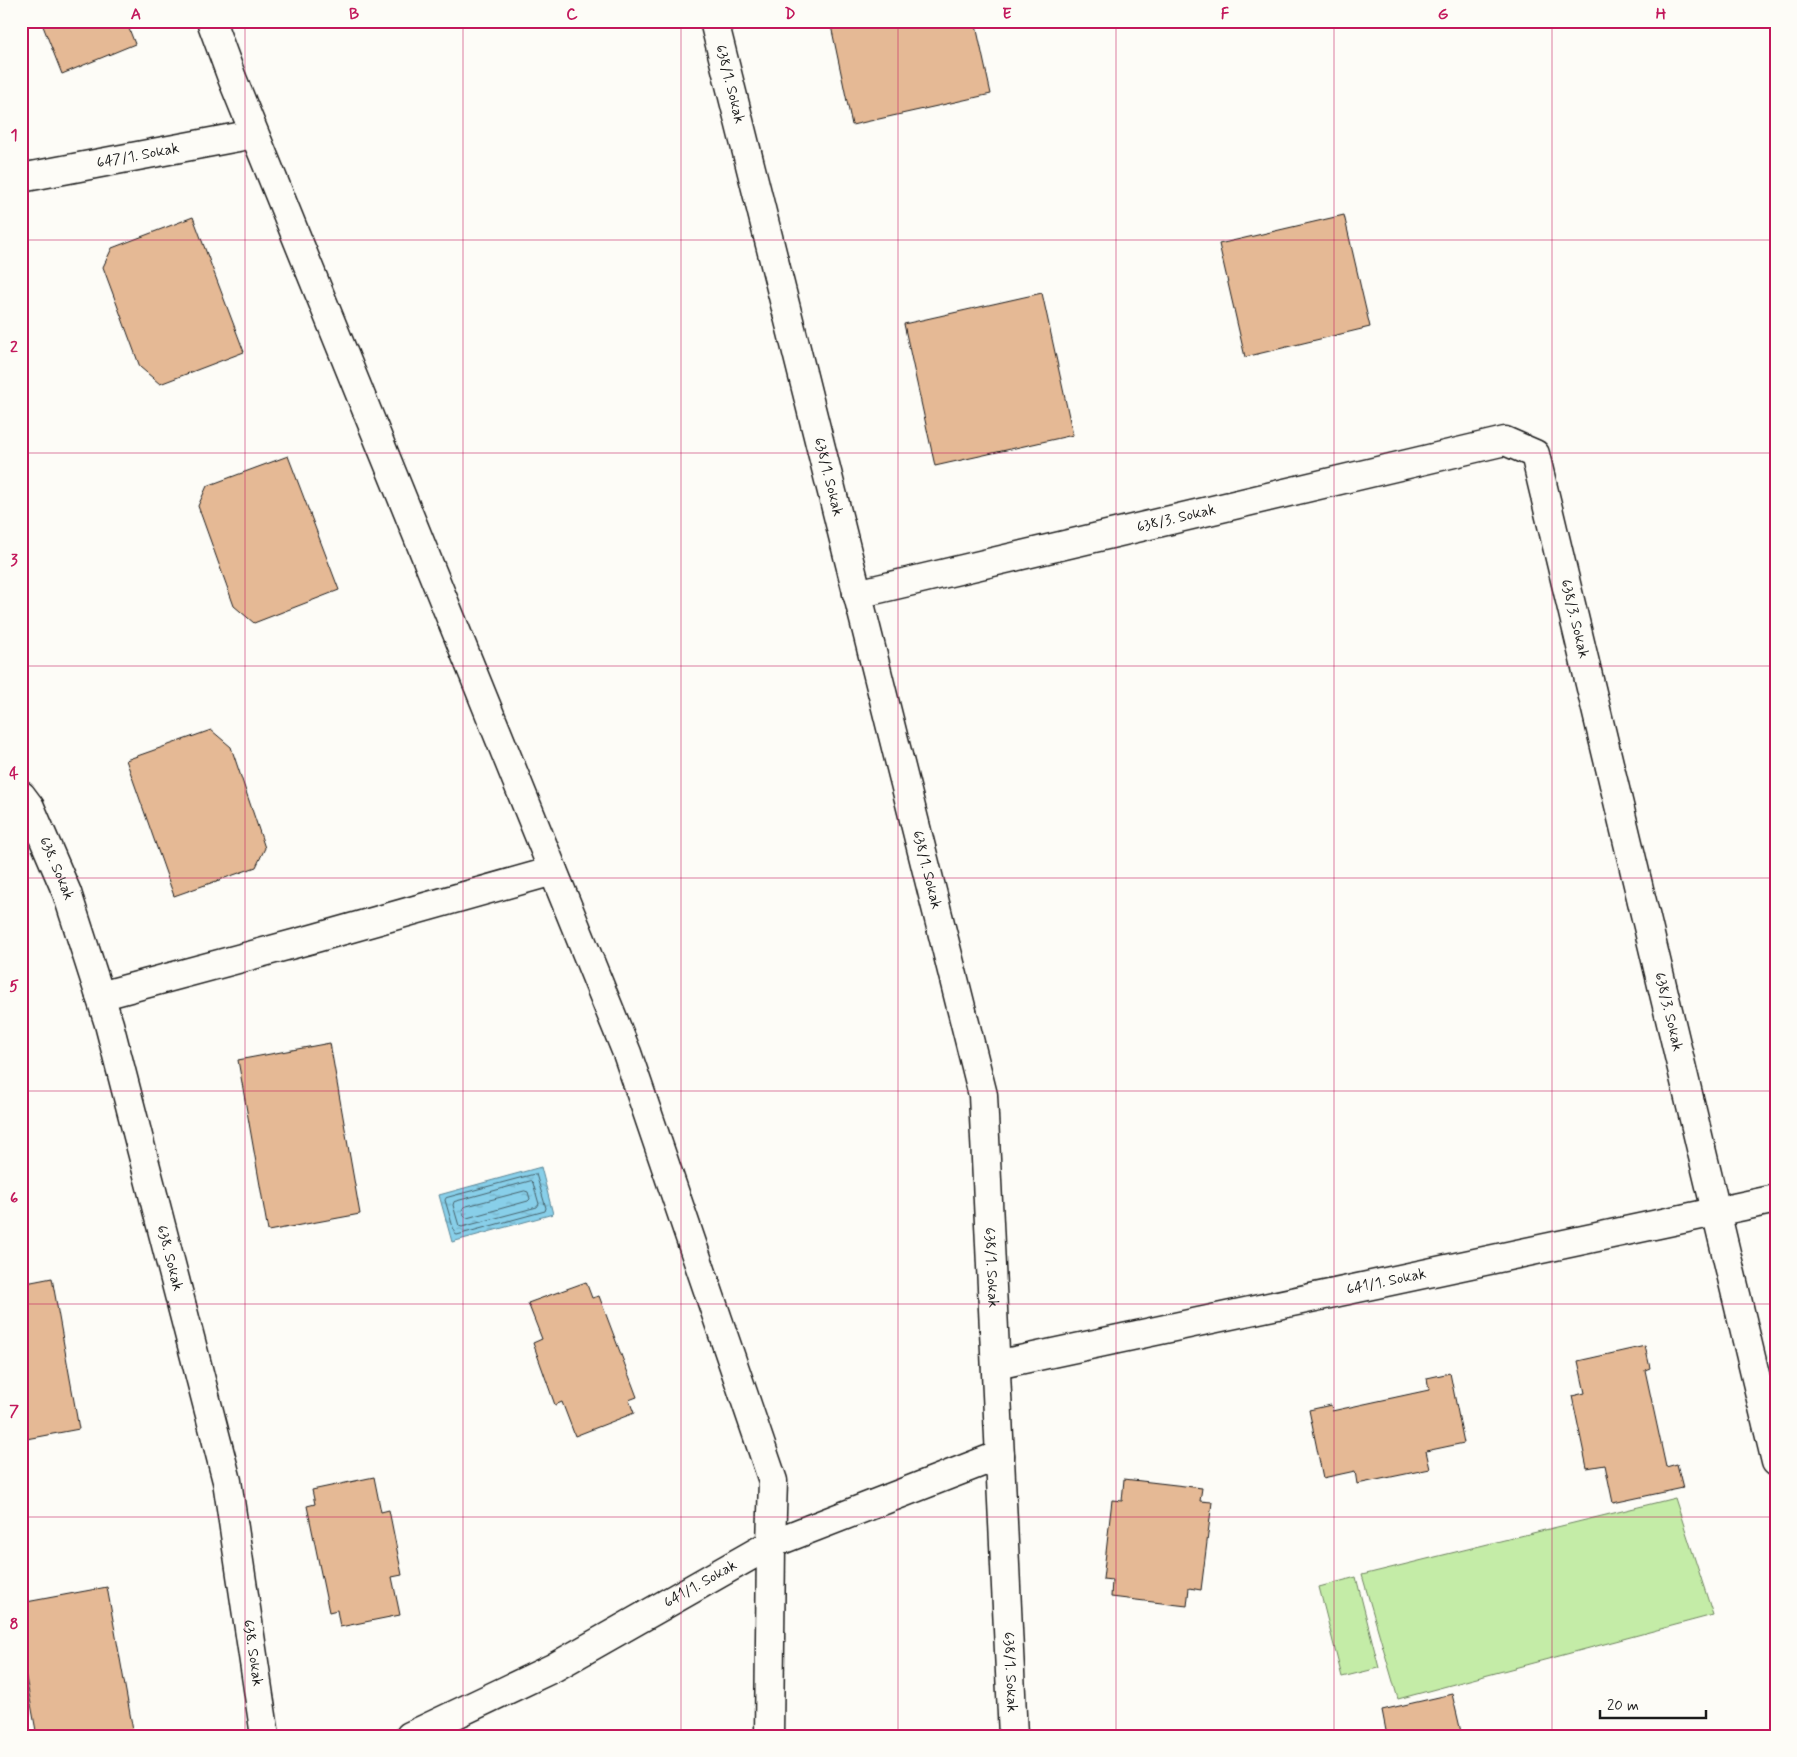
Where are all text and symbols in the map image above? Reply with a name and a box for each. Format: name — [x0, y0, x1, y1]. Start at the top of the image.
text: A — [131, 4, 141, 25]
text: B — [349, 4, 359, 25]
text: C — [566, 4, 578, 25]
text: D — [784, 4, 796, 25]
text: E — [1002, 4, 1012, 25]
text: F — [1221, 4, 1230, 25]
text: G — [1438, 4, 1449, 25]
text: H — [1656, 4, 1667, 25]
street label: 638/1. Sokak — [710, 43, 749, 126]
text: 1 — [10, 125, 18, 146]
street label: 647/1. Sokak — [95, 138, 181, 174]
text: 2 — [10, 337, 18, 358]
street label: 638/1. Sokak — [809, 435, 848, 518]
street label: 638/3. Sokak — [1135, 500, 1218, 538]
text: 3 — [10, 550, 18, 571]
street label: 638/3. Sokak — [1555, 577, 1594, 660]
text: 4 — [9, 763, 19, 784]
street label: 638/1. Sokak — [907, 828, 946, 911]
street label: 638. Sokak — [34, 834, 79, 903]
street label: 638/3. Sokak — [1649, 970, 1687, 1053]
text: 5 — [9, 976, 19, 997]
text: 6 — [10, 1188, 18, 1209]
street label: 638. Sokak — [151, 1223, 188, 1293]
street label: 638/1. Sokak — [979, 1227, 1003, 1308]
street label: 641/1. Sokak — [1345, 1264, 1428, 1300]
text: 7 — [9, 1401, 19, 1422]
street label: 641/1. Sokak — [660, 1555, 741, 1613]
text: 8 — [9, 1614, 19, 1635]
street label: 638. Sokak — [238, 1618, 267, 1688]
street label: 638/1. Sokak — [998, 1631, 1022, 1713]
scale bar — [1600, 1687, 1706, 1719]
text: 20 m — [1607, 1696, 1639, 1716]

